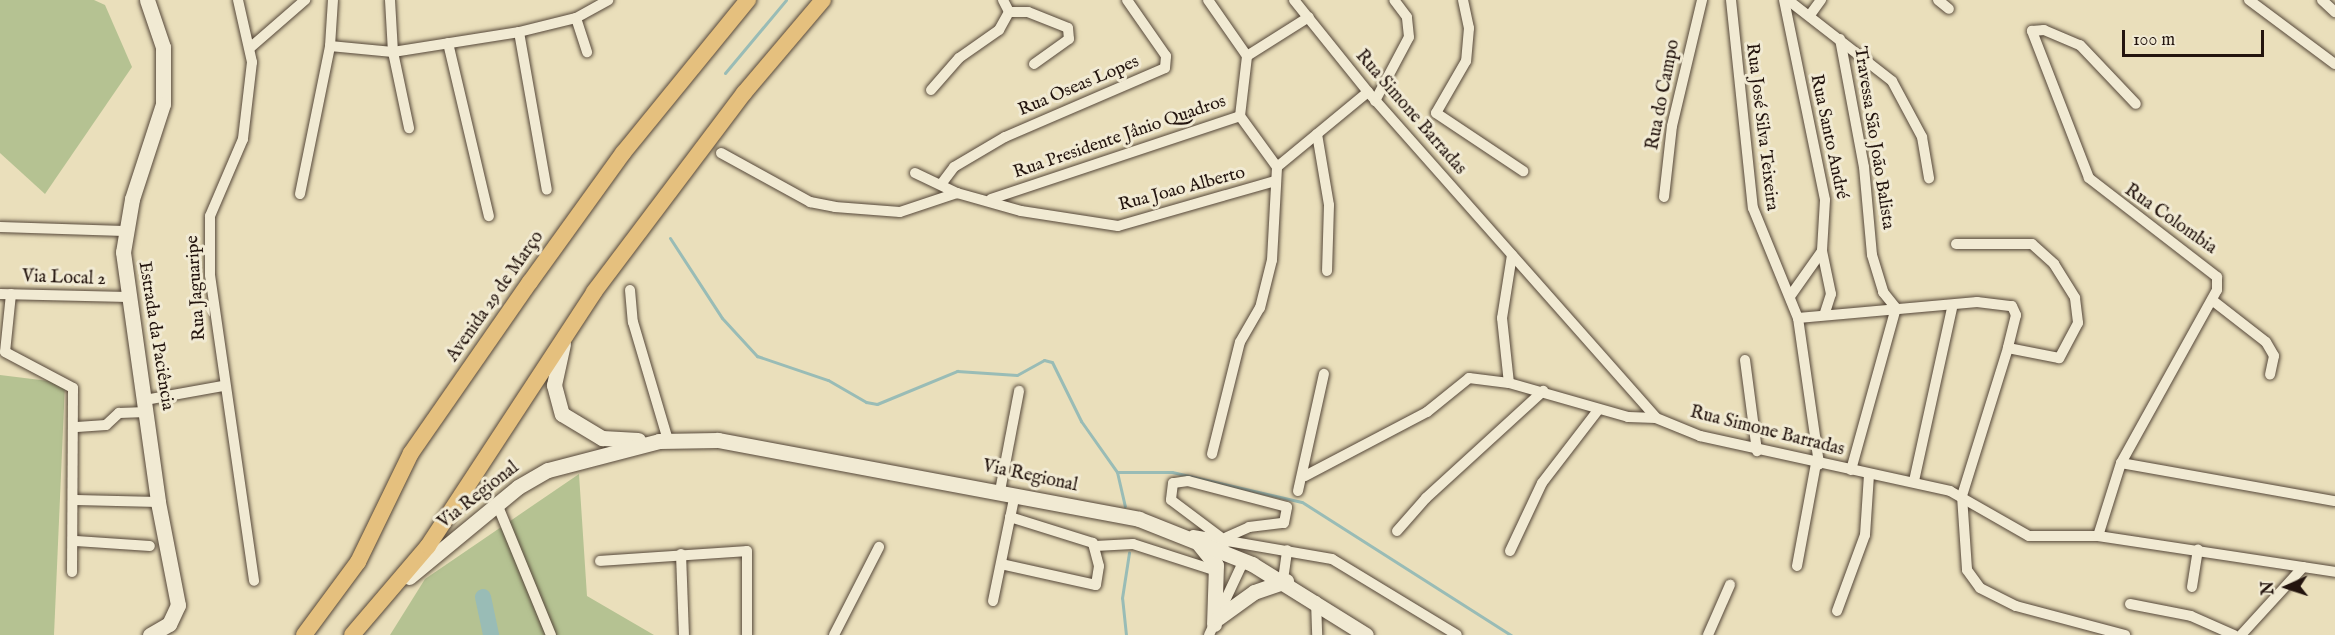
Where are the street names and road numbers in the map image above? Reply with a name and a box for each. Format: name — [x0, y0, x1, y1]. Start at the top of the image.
street label: Rua do Campo — [1643, 38, 1685, 152]
street label: Rua José Silva Teixeira — [1740, 42, 1782, 212]
street label: Travessa São João Balista — [1848, 45, 1898, 231]
street label: Rua Simone Barradas — [1350, 46, 1470, 180]
street label: Rua Oseas Lopes — [1015, 52, 1143, 122]
street label: Rua Santo André — [1804, 73, 1852, 201]
street label: Rua Presidente Jânio Quadros — [1011, 91, 1229, 185]
street label: Rua Joao Alberto — [1116, 163, 1248, 217]
street label: Rua Colombia — [2120, 180, 2220, 260]
street label: Avenida 29 de Março — [443, 228, 549, 366]
street label: Rua Jaguaripe — [183, 235, 211, 341]
street label: Estrada da Paciência — [133, 260, 177, 412]
street label: Via Local 2 — [22, 267, 106, 291]
street label: Rua Simone Barradas — [1688, 402, 1846, 462]
street label: Via Regional — [981, 456, 1079, 498]
street label: Via Regional — [434, 458, 524, 534]

